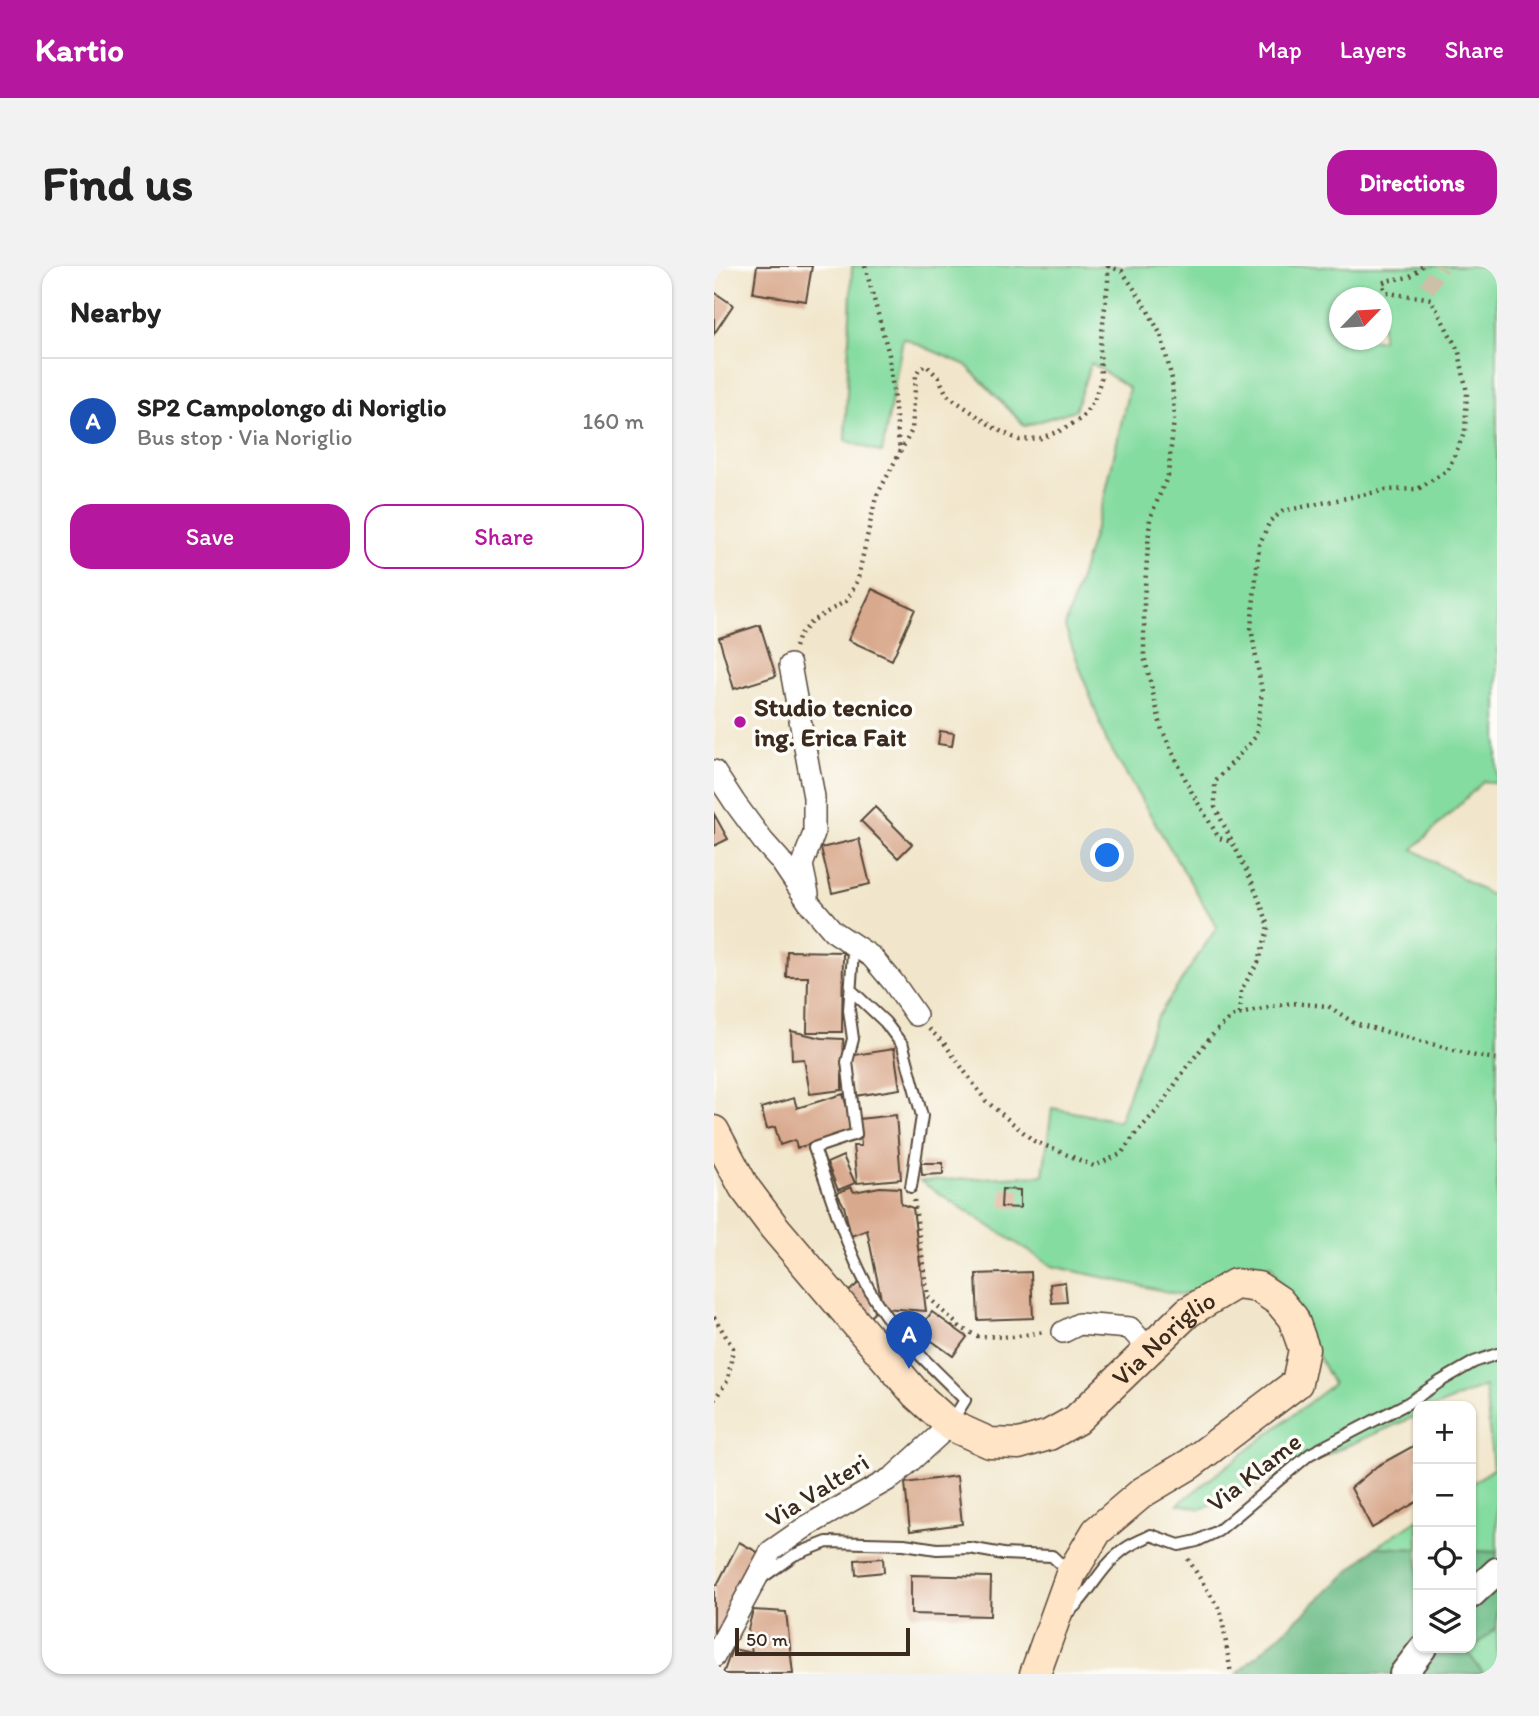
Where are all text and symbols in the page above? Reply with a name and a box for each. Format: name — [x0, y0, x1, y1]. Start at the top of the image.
text: Kartio — [35, 30, 124, 69]
text: Map — [1258, 35, 1302, 64]
text: Layers — [1340, 35, 1407, 64]
text: Share — [1445, 35, 1504, 64]
button: Directions — [1327, 150, 1497, 215]
text: Find us — [42, 153, 193, 212]
north arrow — [1329, 287, 1392, 350]
text: Nearby — [70, 293, 161, 330]
text: SP2 Campolongo di Noriglio — [137, 391, 447, 423]
text: A — [86, 407, 100, 435]
text: 160 m — [582, 407, 644, 435]
text: Bus stop · Via Noriglio — [137, 423, 353, 451]
button: Save — [70, 504, 350, 569]
button: Share — [364, 504, 644, 569]
place label: Studio tecnico ing. Erica Fait — [754, 691, 913, 753]
marker: Studio tecnico ing. Erica Fait — [732, 714, 748, 730]
your location — [1090, 838, 1124, 872]
street label: Via Noriglio — [1105, 1283, 1221, 1393]
pin: A — [886, 1311, 932, 1369]
map controls — [1413, 1401, 1476, 1653]
button: + — [1413, 1401, 1476, 1464]
street label: Via Klame — [1200, 1425, 1308, 1519]
street label: Via Valteri — [759, 1446, 875, 1534]
button: − — [1413, 1464, 1476, 1527]
button: locate — [1413, 1527, 1476, 1590]
button: layers — [1413, 1590, 1476, 1653]
scale bar — [735, 1625, 910, 1657]
text: 50 m — [746, 1628, 788, 1651]

